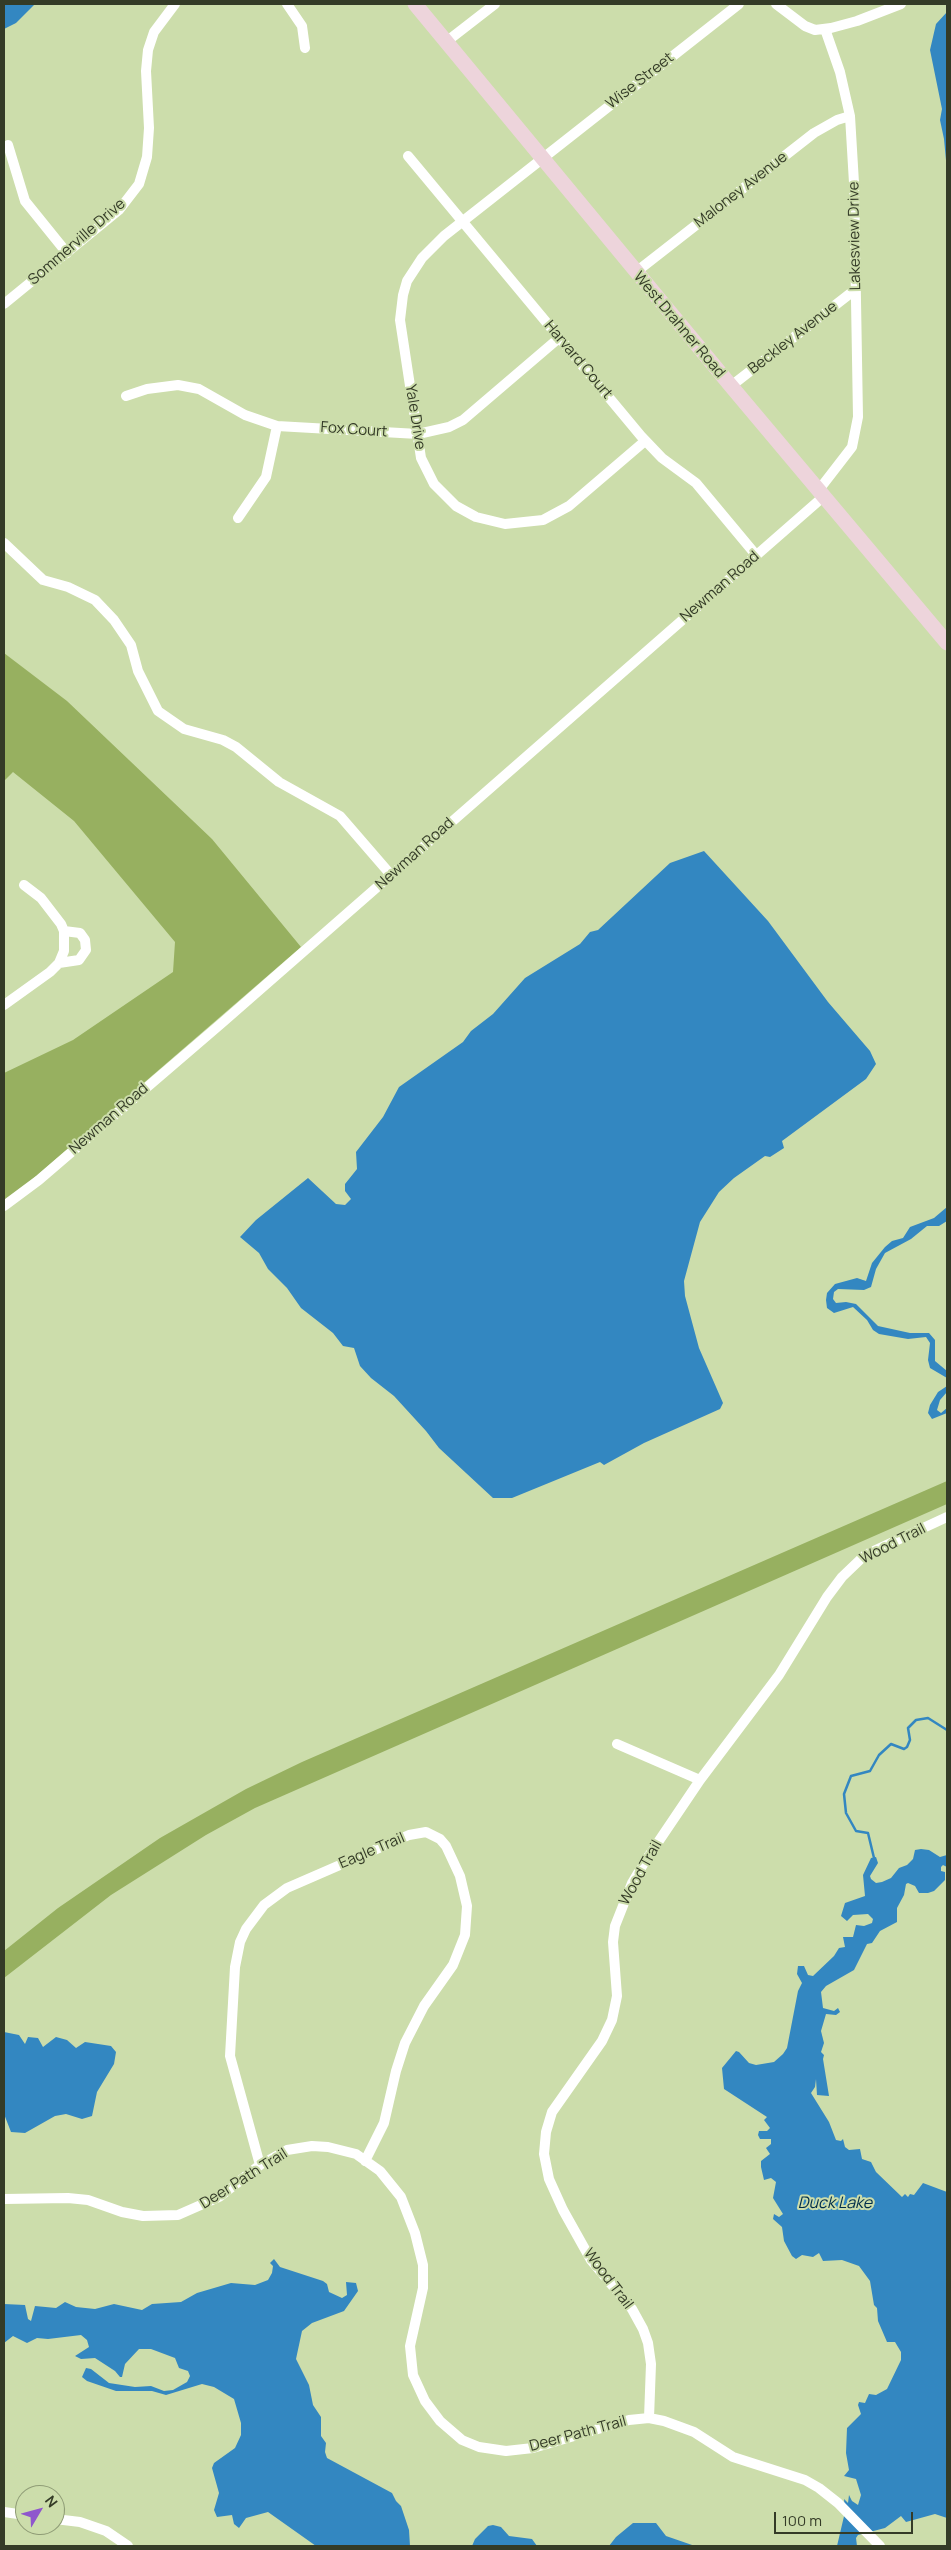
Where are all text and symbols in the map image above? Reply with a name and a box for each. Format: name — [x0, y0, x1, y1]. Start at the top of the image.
street label: Wise Street — [603, 49, 677, 113]
street label: Maloney Avenue — [691, 148, 791, 232]
street label: Lakesview Drive — [845, 181, 865, 291]
street label: Sommerville Drive — [25, 195, 129, 289]
street label: West Drahner Road — [629, 268, 729, 382]
street label: Beckley Avenue — [745, 298, 841, 378]
street label: Harvard Court — [540, 317, 616, 403]
street label: Yale Drive — [401, 383, 429, 451]
street label: Fox Court — [320, 419, 388, 441]
street label: Newman Road — [677, 548, 763, 626]
street label: Newman Road — [372, 814, 458, 894]
street label: Newman Road — [66, 1080, 152, 1158]
street label: Wood Trail — [857, 1520, 929, 1568]
street label: Eagle Trail — [336, 1829, 408, 1873]
street label: Wood Trail — [616, 1837, 666, 1909]
street label: Deer Path Trail — [197, 2145, 291, 2213]
water label: Duck Lake — [798, 2194, 872, 2214]
street label: Wood Trail — [579, 2245, 637, 2313]
street label: Deer Path Trail — [528, 2412, 628, 2456]
north arrow — [15, 2485, 65, 2535]
text: N — [41, 2492, 62, 2511]
scale bar — [776, 2502, 915, 2534]
text: 100 m — [782, 2510, 822, 2531]

